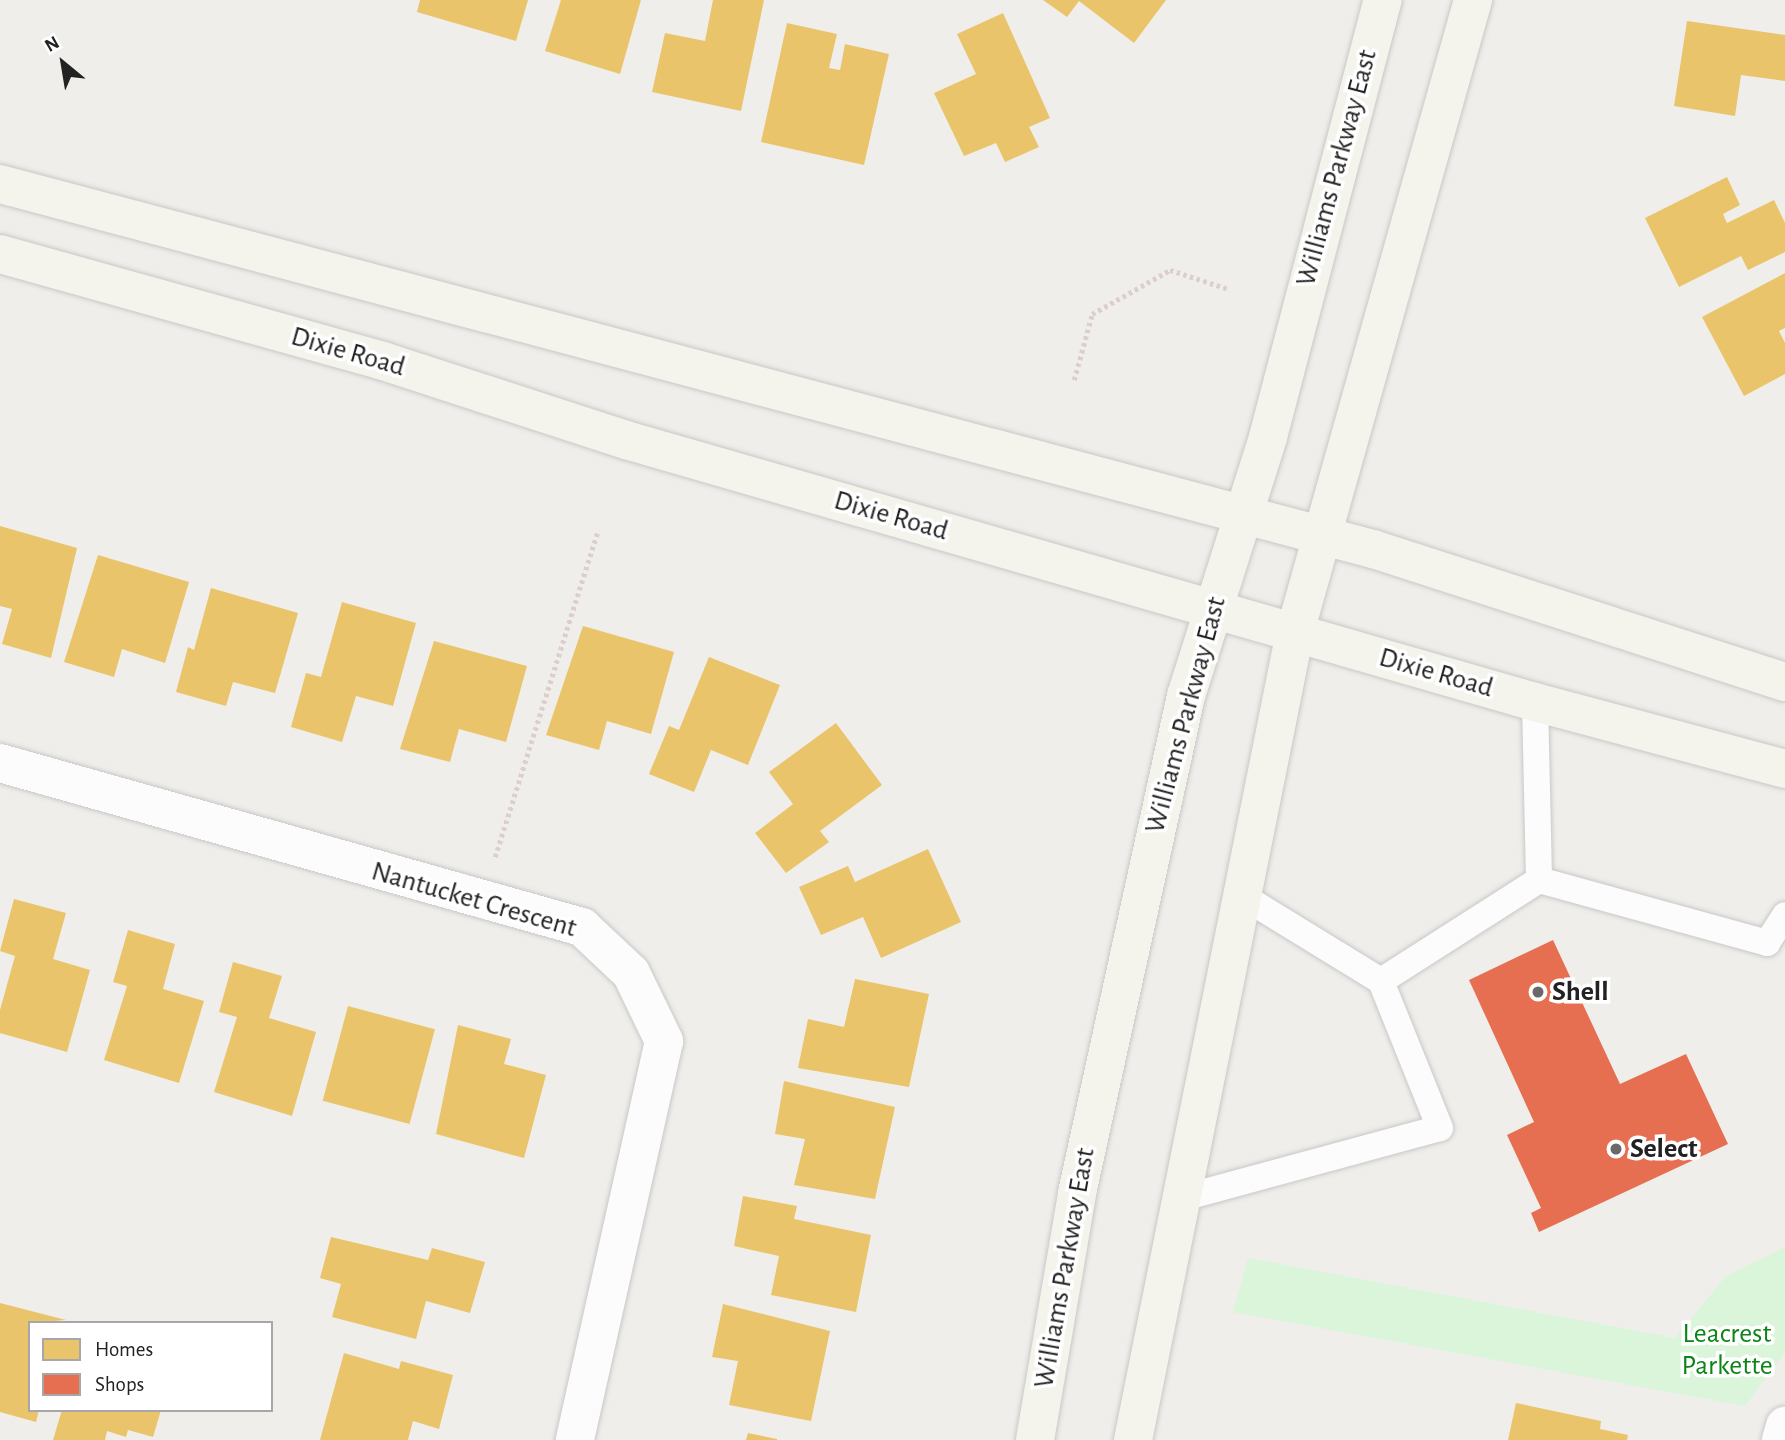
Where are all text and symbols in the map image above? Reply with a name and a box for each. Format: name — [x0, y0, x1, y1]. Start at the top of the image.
north arrow — [28, 28, 98, 98]
text: N — [42, 33, 63, 56]
street label: Williams Parkway East — [1289, 46, 1385, 290]
street label: Dixie Road — [287, 320, 409, 384]
street label: Dixie Road — [830, 484, 952, 548]
street label: Williams Parkway East — [1138, 593, 1234, 837]
street label: Dixie Road — [1375, 641, 1497, 705]
street label: Nantucket Crescent — [368, 855, 580, 945]
place label: Shell — [1552, 975, 1609, 1009]
marker: Shell — [1530, 984, 1546, 1000]
place label: Select — [1630, 1132, 1697, 1166]
marker: Select — [1608, 1141, 1624, 1157]
street label: Williams Parkway East — [1027, 1145, 1103, 1391]
park label: Leacrest Parkette — [1681, 1317, 1773, 1383]
legend — [28, 1321, 273, 1412]
text: Homes — [95, 1339, 153, 1360]
text: Shops — [95, 1374, 144, 1395]

